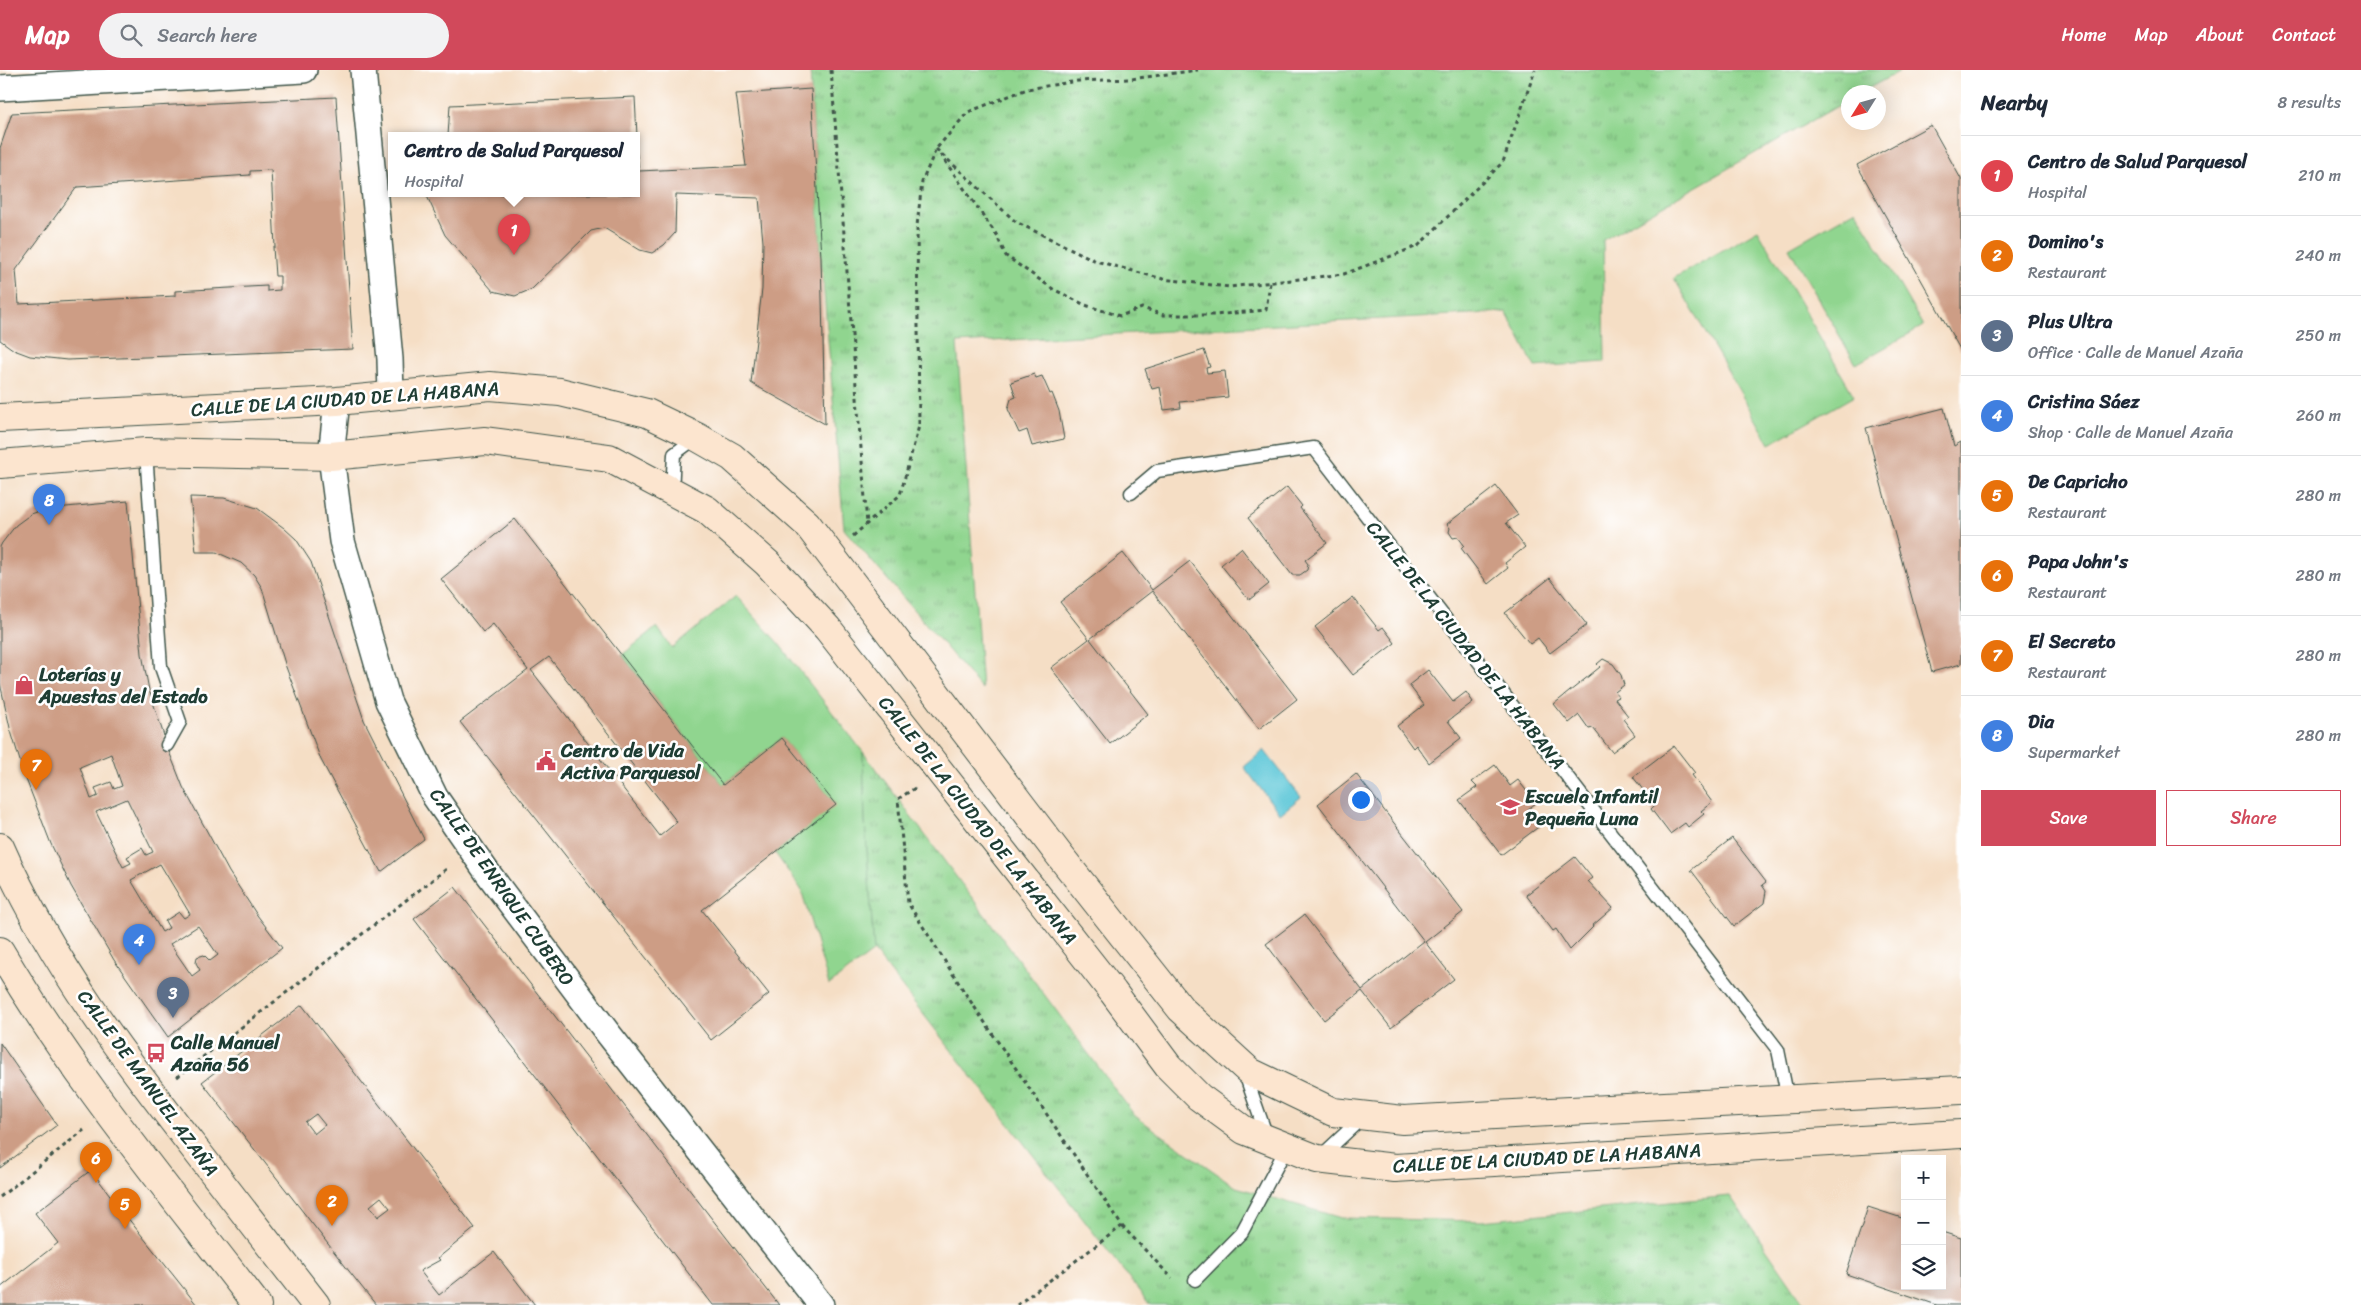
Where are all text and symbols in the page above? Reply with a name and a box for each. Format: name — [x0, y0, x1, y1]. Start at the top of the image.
search box — [99, 13, 449, 58]
text: Map — [25, 14, 69, 56]
text: Search here — [157, 19, 257, 52]
text: Home — [2062, 19, 2107, 51]
text: Map — [2135, 19, 2168, 51]
text: About — [2196, 19, 2244, 51]
text: Contact — [2272, 19, 2336, 51]
icon: search — [117, 21, 145, 49]
text: Nearby — [1981, 84, 2047, 122]
north arrow — [1841, 85, 1886, 130]
text: 8 results — [2278, 88, 2341, 117]
popup — [388, 132, 640, 197]
text: Centro de Salud Parquesol — [405, 134, 623, 167]
text: Centro de Salud Parquesol — [2028, 145, 2247, 178]
text: 1 — [1994, 161, 2000, 190]
text: 210 m — [2298, 161, 2341, 190]
text: Hospital — [405, 167, 463, 196]
text: Hospital — [2028, 178, 2087, 207]
pin: 1 — [498, 214, 530, 255]
text: Domino's — [2028, 225, 2103, 258]
text: 2 — [1992, 241, 2002, 270]
text: 240 m — [2295, 241, 2341, 270]
text: Restaurant — [2028, 258, 2107, 287]
text: Plus Ultra — [2028, 305, 2112, 338]
text: 3 — [1993, 321, 2001, 350]
text: 250 m — [2295, 321, 2341, 350]
text: Office · Calle de Manuel Azaña — [2028, 338, 2243, 367]
street label: CALLE DE LA CIUDAD DE LA HABANA — [190, 372, 500, 426]
text: Cristina Sáez — [2028, 385, 2140, 418]
text: 4 — [1992, 401, 2002, 430]
text: 260 m — [2296, 401, 2341, 430]
text: Shop · Calle de Manuel Azaña — [2028, 418, 2233, 447]
text: De Capricho — [2028, 465, 2128, 498]
text: 5 — [1992, 481, 2002, 510]
text: 280 m — [2296, 481, 2341, 510]
pin: 8 — [33, 484, 65, 525]
text: Restaurant — [2028, 498, 2107, 527]
street label: CALLE DE LA CIUDAD DE LA HABANA — [1358, 513, 1574, 777]
text: Papa John's — [2028, 545, 2128, 578]
text: 6 — [1992, 561, 2002, 590]
text: 280 m — [2296, 561, 2341, 590]
text: Restaurant — [2028, 578, 2107, 607]
text: El Secreto — [2028, 625, 2115, 658]
text: 7 — [1992, 641, 2002, 670]
text: 280 m — [2296, 641, 2341, 670]
place label: Loterías y Apuestas del Estado — [38, 658, 208, 713]
text: Restaurant — [2028, 658, 2107, 687]
shop icon: Loterías y Apuestas del Estado — [13, 674, 35, 696]
street label: CALLE DE LA CIUDAD DE LA HABANA — [870, 688, 1086, 952]
text: Dia — [2028, 705, 2054, 738]
text: 8 — [1992, 721, 2002, 750]
text: 280 m — [2296, 721, 2341, 750]
place label: Centro de Vida Activa Parquesol — [560, 734, 702, 789]
text: Supermarket — [2028, 738, 2120, 767]
pin: 7 — [20, 749, 52, 790]
public building icon: Centro de Vida Activa Parquesol — [535, 750, 557, 772]
place label: Escuela Infantil Pequeña Luna — [1525, 780, 1660, 835]
street label: CALLE DE ENRIQUE CUBERO — [421, 781, 583, 993]
your location — [1348, 787, 1374, 813]
button: Save — [1981, 790, 2156, 846]
button: Share — [2166, 790, 2341, 846]
school or university icon: Escuela Infantil Pequeña Luna — [1499, 796, 1521, 818]
pin: 4 — [123, 924, 155, 965]
pin: 3 — [157, 977, 189, 1018]
street label: CALLE DE MANUEL AZAÑA — [69, 983, 227, 1183]
place label: Calle Manuel Azaña 56 — [170, 1026, 281, 1081]
bus stop icon: Calle Manuel Azaña 56 — [145, 1042, 167, 1064]
street label: CALLE DE LA CIUDAD DE LA HABANA — [1392, 1133, 1702, 1183]
pin: 6 — [80, 1142, 112, 1183]
map controls — [1901, 1155, 1946, 1290]
button: + — [1901, 1155, 1946, 1200]
pin: 2 — [316, 1185, 348, 1226]
pin: 5 — [109, 1188, 141, 1229]
button: − — [1901, 1200, 1946, 1245]
button: layers — [1901, 1245, 1946, 1290]

